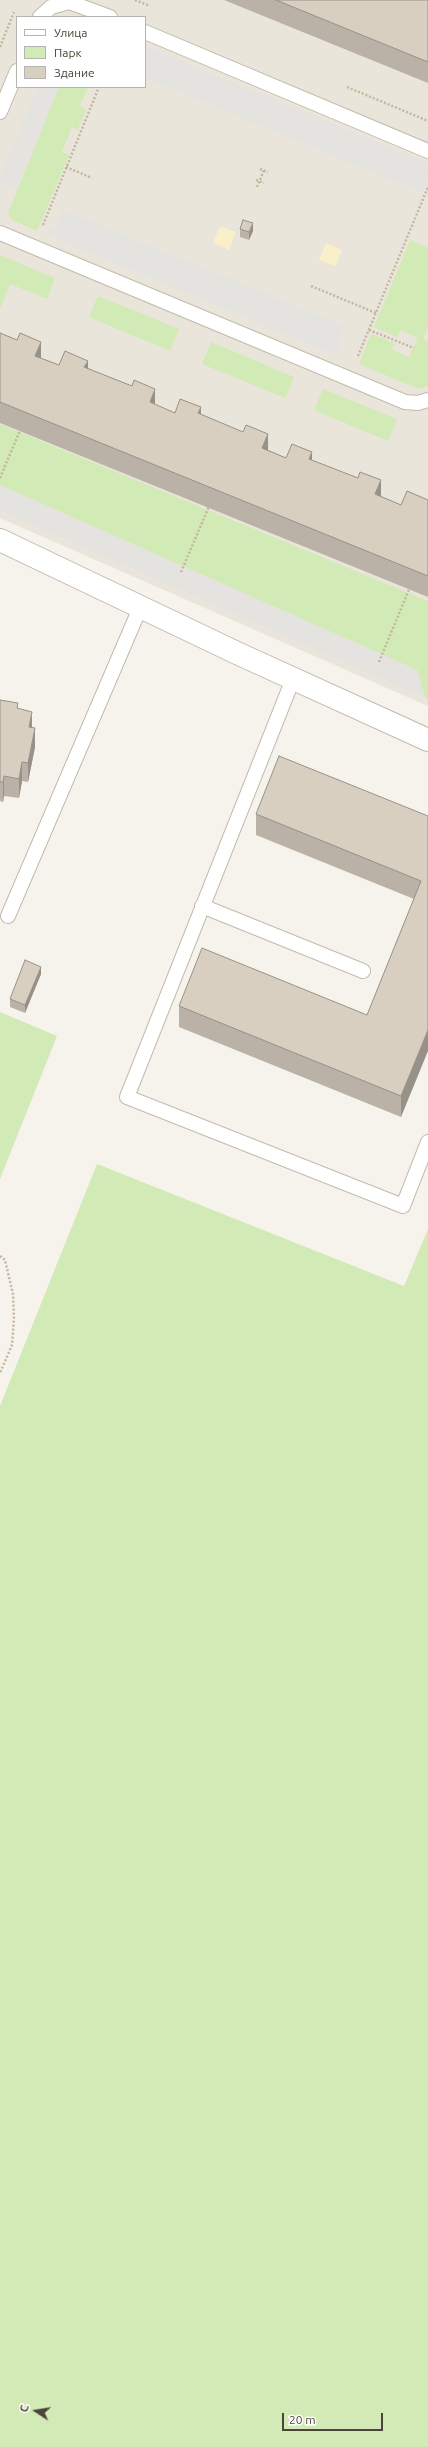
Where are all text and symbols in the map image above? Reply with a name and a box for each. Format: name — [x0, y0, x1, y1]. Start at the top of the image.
legend — [16, 16, 146, 88]
text: Улица — [54, 26, 87, 39]
text: Парк — [54, 46, 82, 59]
text: Здание — [54, 66, 95, 79]
north arrow — [16, 2391, 56, 2431]
text: С — [18, 2404, 31, 2413]
scale bar — [284, 2405, 385, 2431]
text: 20 m — [289, 2413, 316, 2426]

